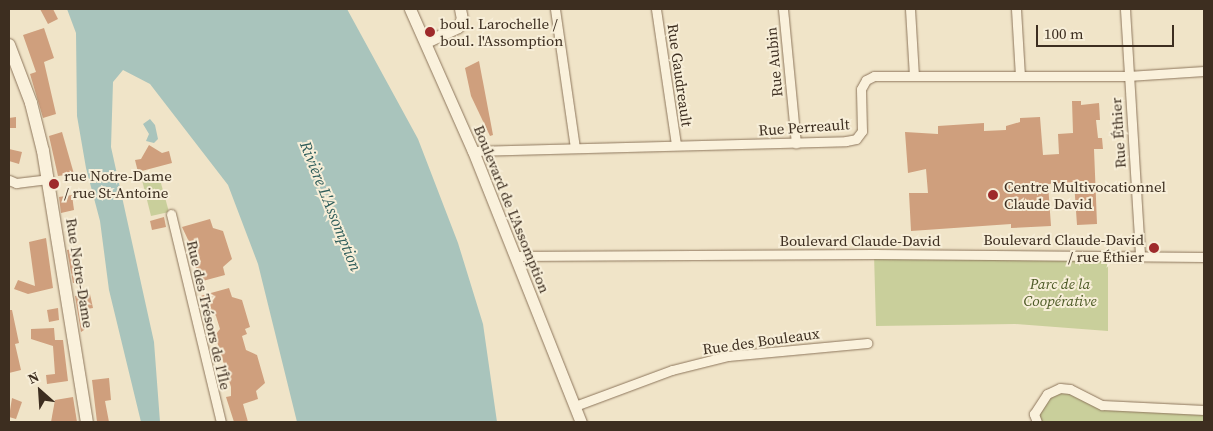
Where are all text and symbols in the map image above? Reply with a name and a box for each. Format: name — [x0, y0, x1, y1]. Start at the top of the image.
place label: boul. Larochelle / boul. l'Assomption — [440, 14, 563, 49]
scale bar — [1038, 15, 1176, 47]
street label: Rue Gaudreault — [664, 22, 696, 128]
text: 100 m — [1044, 23, 1084, 44]
marker: boul. Larochelle / boul. l'Assomption — [424, 26, 436, 38]
street label: Rue Aubin — [762, 26, 786, 98]
street label: Rue Éthier — [1107, 97, 1129, 169]
street label: Rue Perreault — [758, 115, 850, 139]
street label: Boulevard de L'Assomption — [470, 122, 554, 296]
water label: Rivière L'Assomption — [296, 138, 366, 274]
place label: rue Notre-Dame / rue St-Antoine — [64, 166, 172, 201]
place label: Centre Multivocationnel Claude David — [1004, 177, 1166, 212]
marker: rue Notre-Dame / rue St-Antoine — [48, 178, 60, 190]
marker: Centre Multivocationnel Claude David — [986, 188, 1000, 202]
street label: Rue Notre-Dame — [62, 217, 98, 329]
place label: Boulevard Claude-David / rue Éthier — [983, 230, 1144, 265]
street label: Boulevard Claude-David — [780, 232, 940, 250]
street label: Rue des Trésors de l'Île — [183, 238, 235, 392]
marker: Boulevard Claude-David / rue Éthier — [1148, 242, 1160, 254]
park label: Parc de la Coopérative — [1023, 274, 1097, 309]
street label: Rue des Bouleaux — [701, 324, 821, 358]
north arrow — [15, 366, 65, 416]
text: N — [24, 366, 42, 389]

